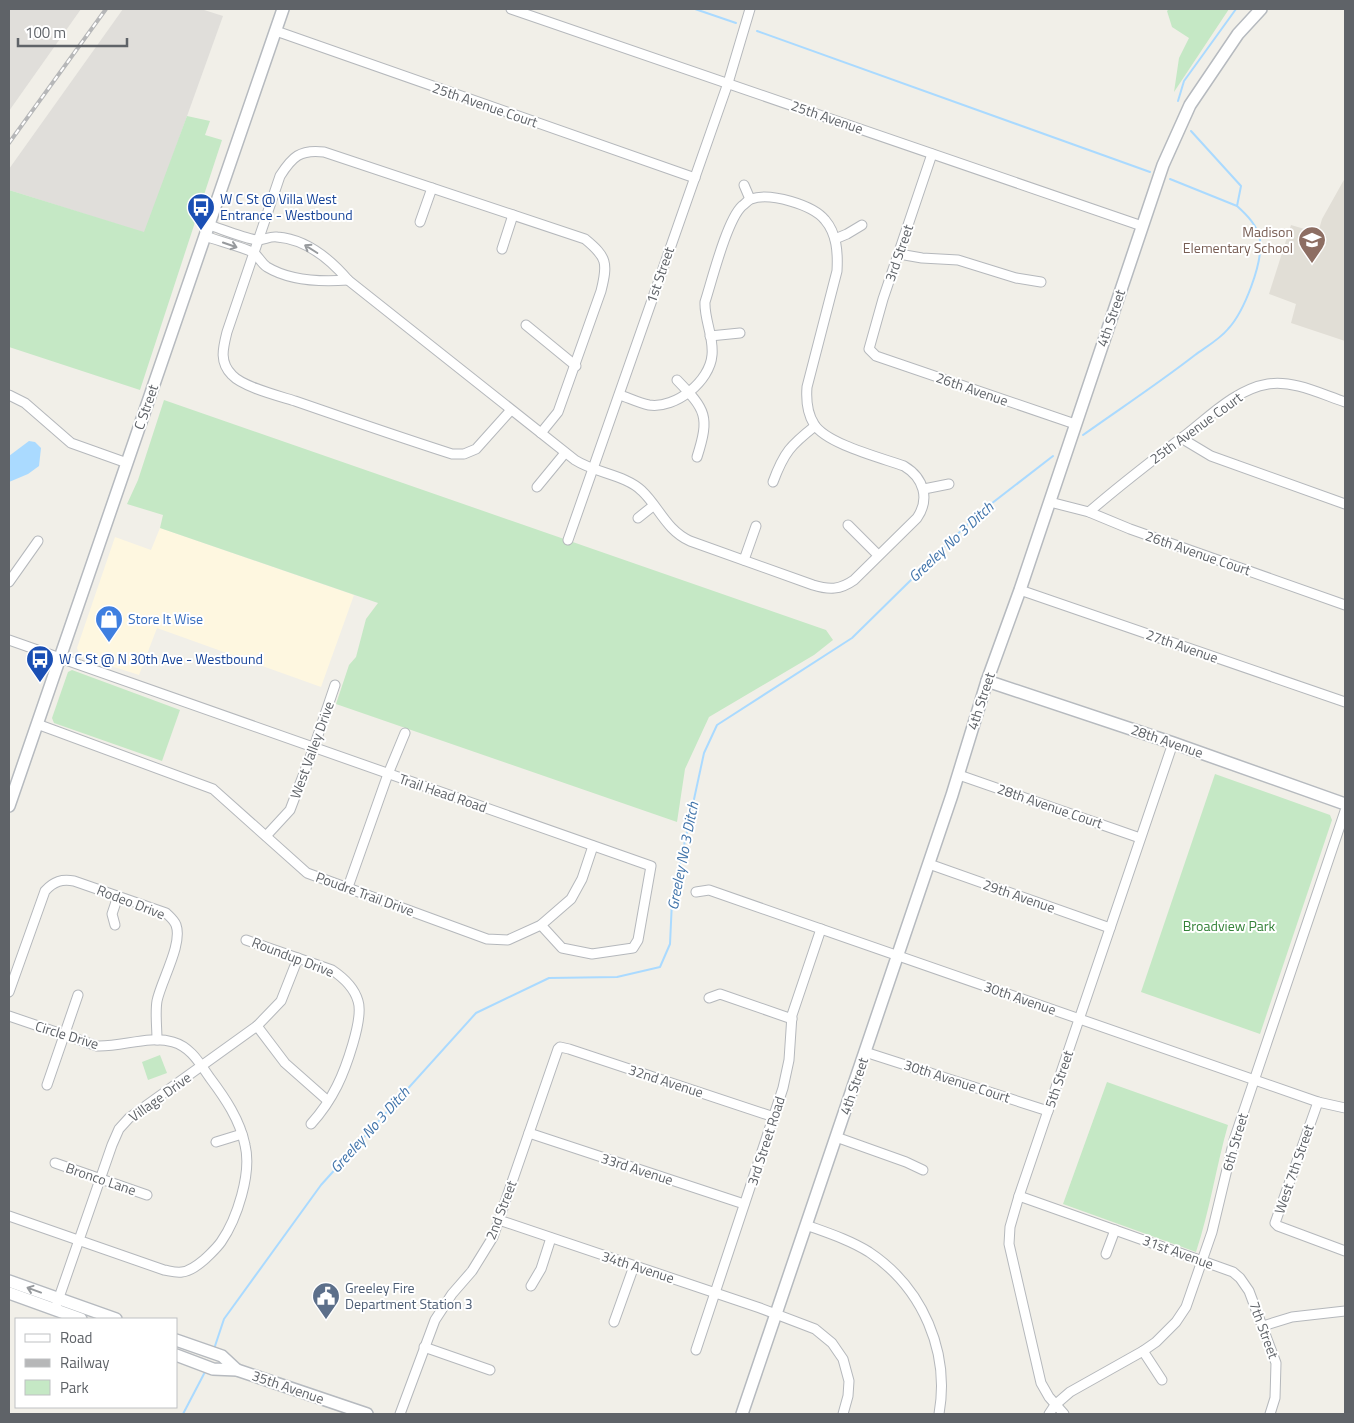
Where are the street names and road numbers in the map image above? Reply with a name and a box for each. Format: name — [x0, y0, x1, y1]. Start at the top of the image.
street label: 25th Avenue Court — [430, 77, 541, 132]
street label: 25th Avenue — [788, 94, 866, 139]
street label: 3rd Street — [879, 221, 918, 284]
street label: 1st Street — [640, 244, 679, 306]
street label: 4th Street — [1091, 286, 1130, 349]
street label: 26th Avenue — [933, 366, 1011, 411]
street label: C Street — [128, 381, 163, 432]
street label: 25th Avenue Court — [1145, 387, 1246, 468]
street label: 26th Avenue Court — [1143, 525, 1254, 580]
street label: 27th Avenue — [1143, 623, 1221, 668]
street label: 4th Street — [961, 669, 1000, 732]
street label: West Valley Drive — [284, 698, 339, 802]
street label: 28th Avenue — [1128, 718, 1206, 763]
street label: Trail Head Road — [396, 768, 490, 817]
street label: 28th Avenue Court — [995, 778, 1106, 833]
street label: Poudre Trail Drive — [313, 866, 417, 921]
street label: 29th Avenue — [980, 873, 1058, 918]
street label: Rodeo Drive — [94, 879, 168, 924]
street label: Roundup Drive — [249, 931, 337, 982]
street label: 30th Avenue — [981, 975, 1059, 1020]
street label: Circle Drive — [33, 1015, 102, 1054]
street label: 5th Street — [1039, 1047, 1078, 1110]
street label: 4th Street — [834, 1054, 873, 1117]
street label: 30th Avenue Court — [902, 1054, 1013, 1108]
street label: 32nd Avenue — [626, 1059, 706, 1102]
street label: Village Drive — [124, 1067, 195, 1126]
street label: 3rd Street Road — [741, 1094, 790, 1188]
street label: 6th Street — [1216, 1110, 1253, 1173]
street label: West 7th Street — [1268, 1121, 1319, 1216]
street label: 33rd Avenue — [598, 1147, 676, 1190]
street label: Bronco Lane — [63, 1157, 139, 1200]
street label: 2nd Street — [480, 1177, 521, 1242]
street label: 31st Avenue — [1140, 1229, 1217, 1274]
street label: 34th Avenue — [599, 1245, 677, 1288]
street label: 7th Street — [1244, 1298, 1285, 1361]
street label: 35th Avenue — [249, 1364, 327, 1409]

